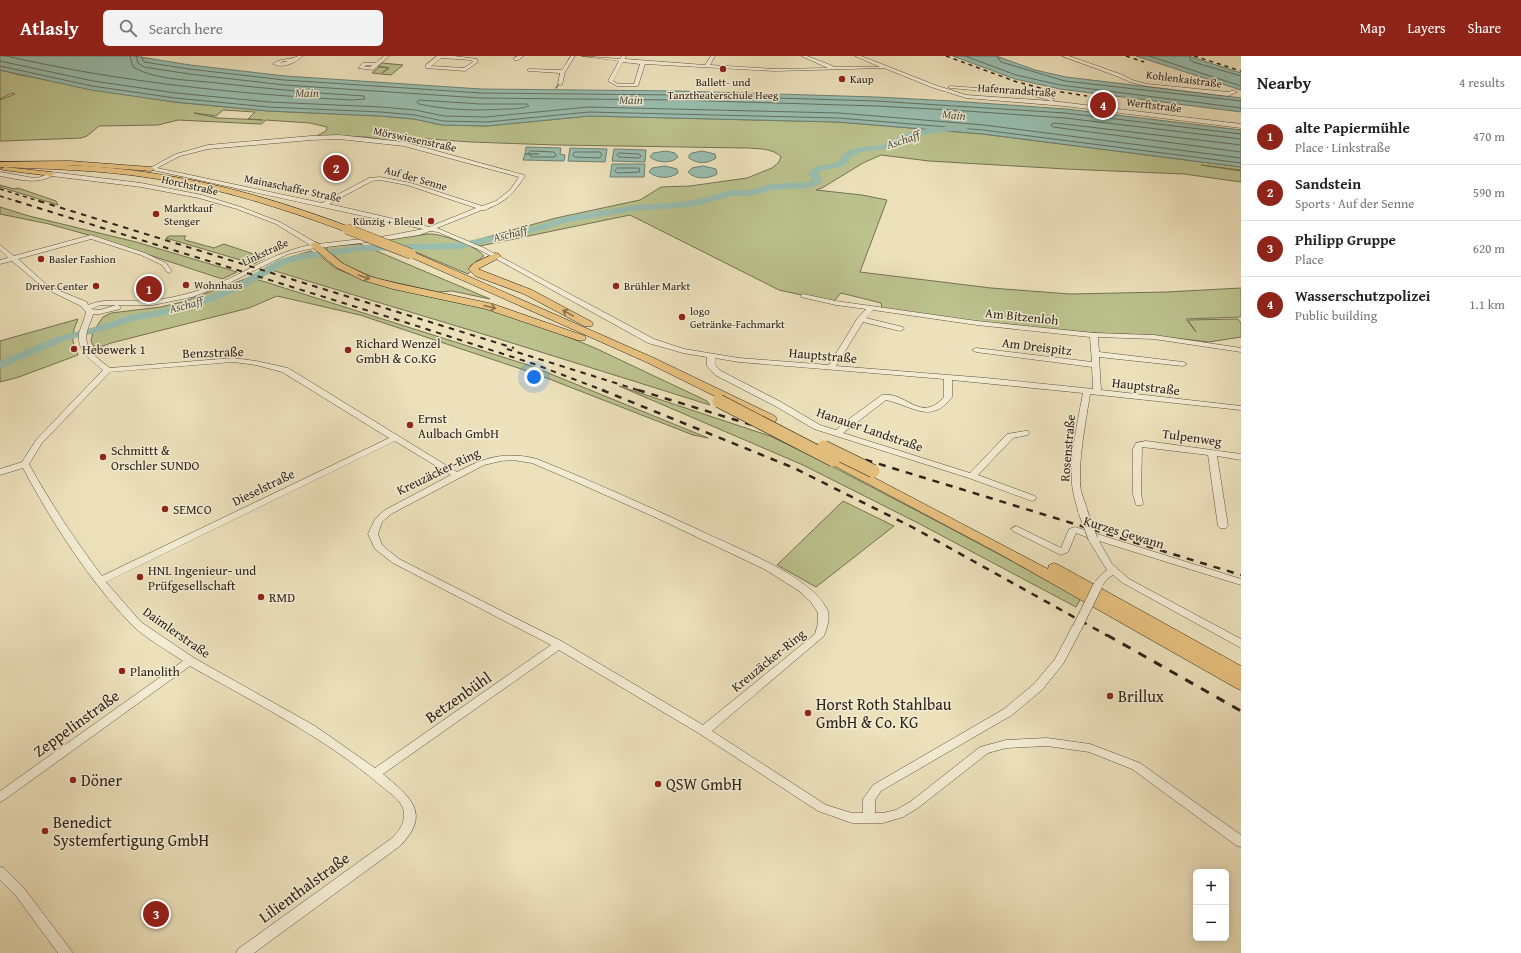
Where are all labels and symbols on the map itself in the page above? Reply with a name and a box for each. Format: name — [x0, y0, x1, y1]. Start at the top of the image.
marker: Ballett- und Tanztheaterschule Heeg — [718, 64, 728, 74]
street label: Kohlenkaistraße — [1145, 66, 1223, 92]
place label: Kaup — [850, 71, 874, 87]
place label: Ballett- und Tanztheaterschule Heeg — [668, 74, 779, 103]
marker: Kaup — [837, 74, 847, 84]
street label: Hafenrandstraße — [977, 79, 1057, 101]
water label: Main — [295, 84, 319, 101]
pin: 4 — [1090, 90, 1116, 120]
water label: Main — [619, 91, 643, 108]
street label: Werftstraße — [1125, 94, 1183, 116]
water label: Main — [941, 105, 967, 124]
street label: Mörswiesenstraße — [372, 122, 458, 156]
water label: Aschaff — [883, 125, 924, 153]
pin: 2 — [323, 153, 349, 183]
street label: Auf der Senne — [383, 161, 449, 195]
street label: Mainaschaffer Straße — [243, 170, 343, 206]
street label: Horchstraße — [160, 171, 220, 199]
place label: Marktkauf Stenger — [164, 200, 214, 229]
marker: Marktkauf Stenger — [151, 209, 161, 219]
place label: Künzig + Bleuel — [353, 213, 423, 229]
marker: Künzig + Bleuel — [426, 216, 436, 226]
water label: Aschaff — [490, 221, 531, 246]
street label: Linkstraße — [239, 234, 291, 270]
place label: Basler Fashion — [49, 251, 116, 267]
marker: Basler Fashion — [36, 254, 46, 264]
pin: 1 — [136, 274, 162, 304]
one-way arrow — [357, 274, 369, 282]
place label: Wohnhaus — [194, 277, 243, 293]
place label: Driver Center — [25, 278, 88, 294]
place label: Brühler Markt — [624, 278, 690, 294]
marker: Wohnhaus — [181, 280, 191, 290]
marker: Driver Center — [91, 281, 101, 291]
marker: Brühler Markt — [611, 281, 621, 291]
water label: Aschaff — [166, 291, 207, 317]
place label: logo Getränke-Fachmarkt — [690, 303, 785, 332]
street label: Am Bitzenloh — [984, 303, 1060, 330]
one-way arrow — [483, 304, 496, 311]
one-way arrow — [562, 308, 574, 316]
marker: logo Getränke-Fachmarkt — [677, 312, 687, 322]
street label: Am Dreispitz — [1001, 333, 1073, 360]
place label: Richard Wenzel GmbH & Co.KG — [356, 334, 441, 368]
place label: Hebewerk 1 — [82, 340, 146, 359]
street label: Benzstraße — [182, 342, 244, 363]
street label: Hauptstraße — [788, 343, 858, 368]
marker: Hebewerk 1 — [69, 344, 79, 354]
marker: Richard Wenzel GmbH & Co.KG — [343, 345, 353, 355]
your location — [524, 367, 544, 387]
street label: Hauptstraße — [1111, 373, 1181, 400]
street label: Hanauer Landstraße — [814, 402, 925, 457]
place label: Ernst Aulbach GmbH — [418, 409, 499, 443]
street label: Rosenstraße — [1055, 414, 1080, 483]
marker: Ernst Aulbach GmbH — [405, 420, 415, 430]
street label: Tulpenweg — [1161, 424, 1223, 451]
place label: Schmittt & Orschler SUNDO — [111, 441, 200, 475]
street label: Kreuzäcker-Ring — [393, 443, 484, 500]
marker: Schmittt & Orschler SUNDO — [98, 452, 108, 462]
street label: Dieselstraße — [229, 464, 298, 511]
place label: SEMCO — [173, 500, 212, 519]
marker: SEMCO — [160, 504, 170, 514]
street label: Kurzes Gewann — [1081, 511, 1167, 554]
place label: HNL Ingenieur- und Prüfgesellschaft — [148, 561, 256, 595]
marker: HNL Ingenieur- und Prüfgesellschaft — [135, 572, 145, 582]
place label: RMD — [269, 588, 295, 607]
marker: RMD — [256, 592, 266, 602]
street label: Daimlerstraße — [139, 602, 214, 663]
street label: Kreuzäcker-Ring — [727, 624, 810, 696]
place label: Planolith — [130, 662, 181, 681]
street label: Betzenbühl — [420, 665, 496, 729]
marker: Planolith — [117, 666, 127, 676]
street label: Zeppelinstraße — [28, 683, 124, 763]
place label: Brillux — [1118, 684, 1165, 708]
marker: Brillux — [1105, 691, 1115, 701]
place label: Horst Roth Stahlbau GmbH & Co. KG — [816, 692, 952, 734]
marker: Horst Roth Stahlbau GmbH & Co. KG — [803, 708, 813, 718]
place label: Döner — [81, 768, 122, 792]
place label: QSW GmbH — [666, 772, 742, 796]
marker: Döner — [68, 775, 78, 785]
marker: QSW GmbH — [653, 779, 663, 789]
place label: Benedict Systemfertigung GmbH — [53, 810, 210, 852]
marker: Benedict Systemfertigung GmbH — [40, 826, 50, 836]
street label: Lilienthalstraße — [254, 846, 354, 928]
pin: 3 — [143, 899, 169, 929]

